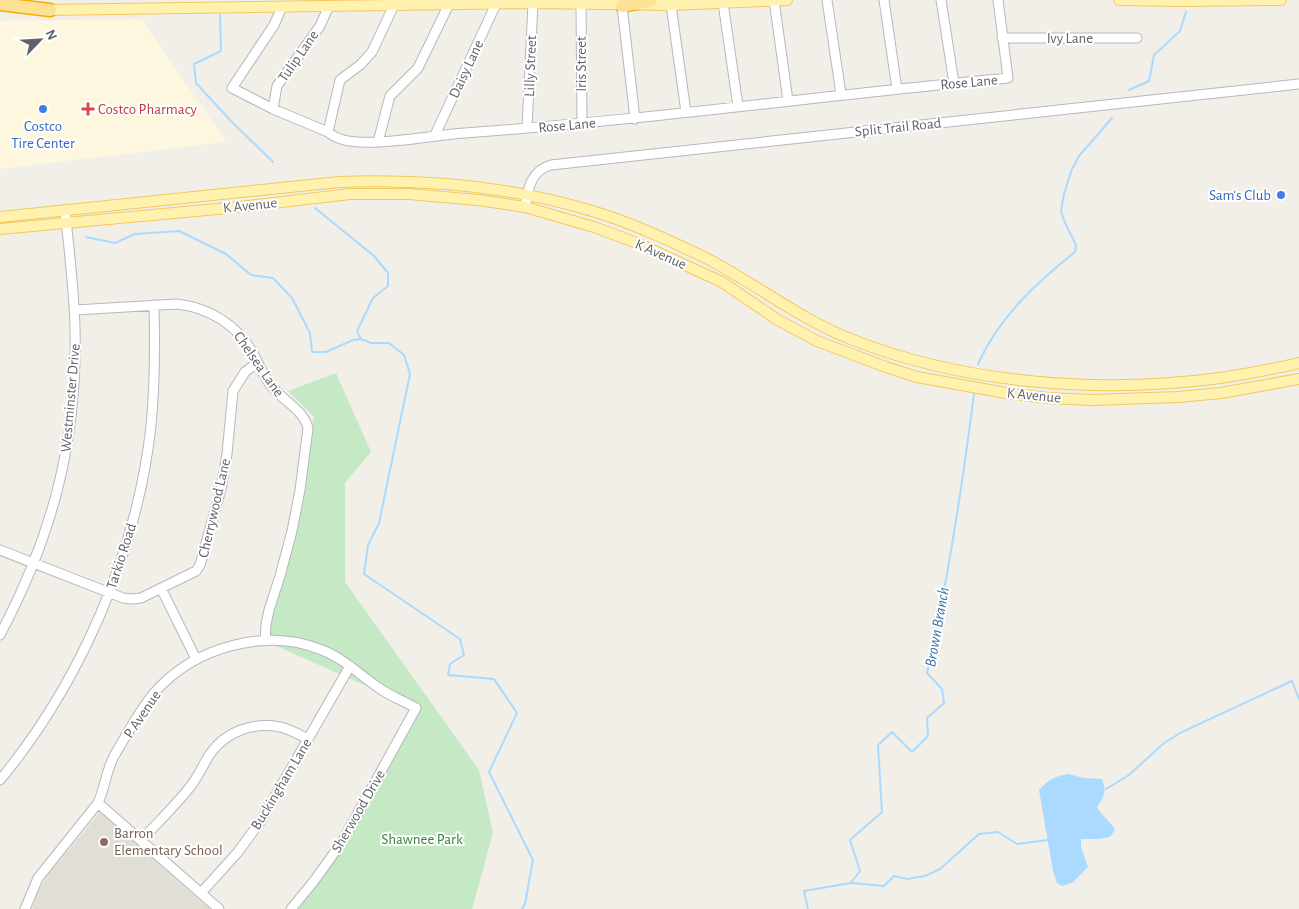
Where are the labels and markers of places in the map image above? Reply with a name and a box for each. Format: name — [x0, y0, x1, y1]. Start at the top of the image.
place label: Costco Pharmacy — [98, 102, 198, 117]
marker: Costco Tire Center — [37, 103, 49, 115]
marker: Costco Pharmacy — [82, 103, 94, 115]
place label: Costco Tire Center — [11, 119, 75, 151]
place label: Sam's Club — [1209, 188, 1271, 203]
marker: Sam's Club — [1275, 189, 1287, 201]
place label: Barron Elementary School — [114, 826, 223, 858]
marker: Barron Elementary School — [98, 836, 110, 848]

